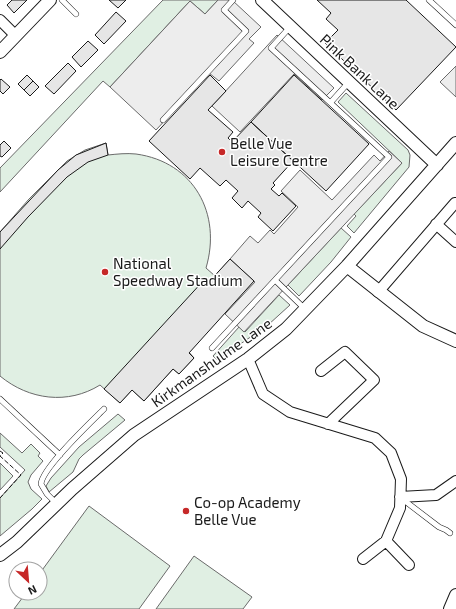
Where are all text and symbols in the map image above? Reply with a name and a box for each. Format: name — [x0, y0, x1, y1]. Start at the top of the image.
street label: Pink Bank Lane — [317, 30, 403, 112]
place label: Belle Vue Leisure Centre — [230, 134, 328, 169]
marker: Belle Vue Leisure Centre — [217, 147, 227, 157]
place label: National Speedway Stadium — [113, 254, 243, 289]
marker: National Speedway Stadium — [100, 267, 110, 277]
street label: Kirkmanshulme Lane — [147, 314, 275, 410]
place label: Co-op Academy Belle Vue — [194, 493, 301, 528]
marker: Co-op Academy Belle Vue — [181, 506, 191, 516]
north arrow — [8, 561, 48, 601]
text: N — [26, 583, 39, 598]

